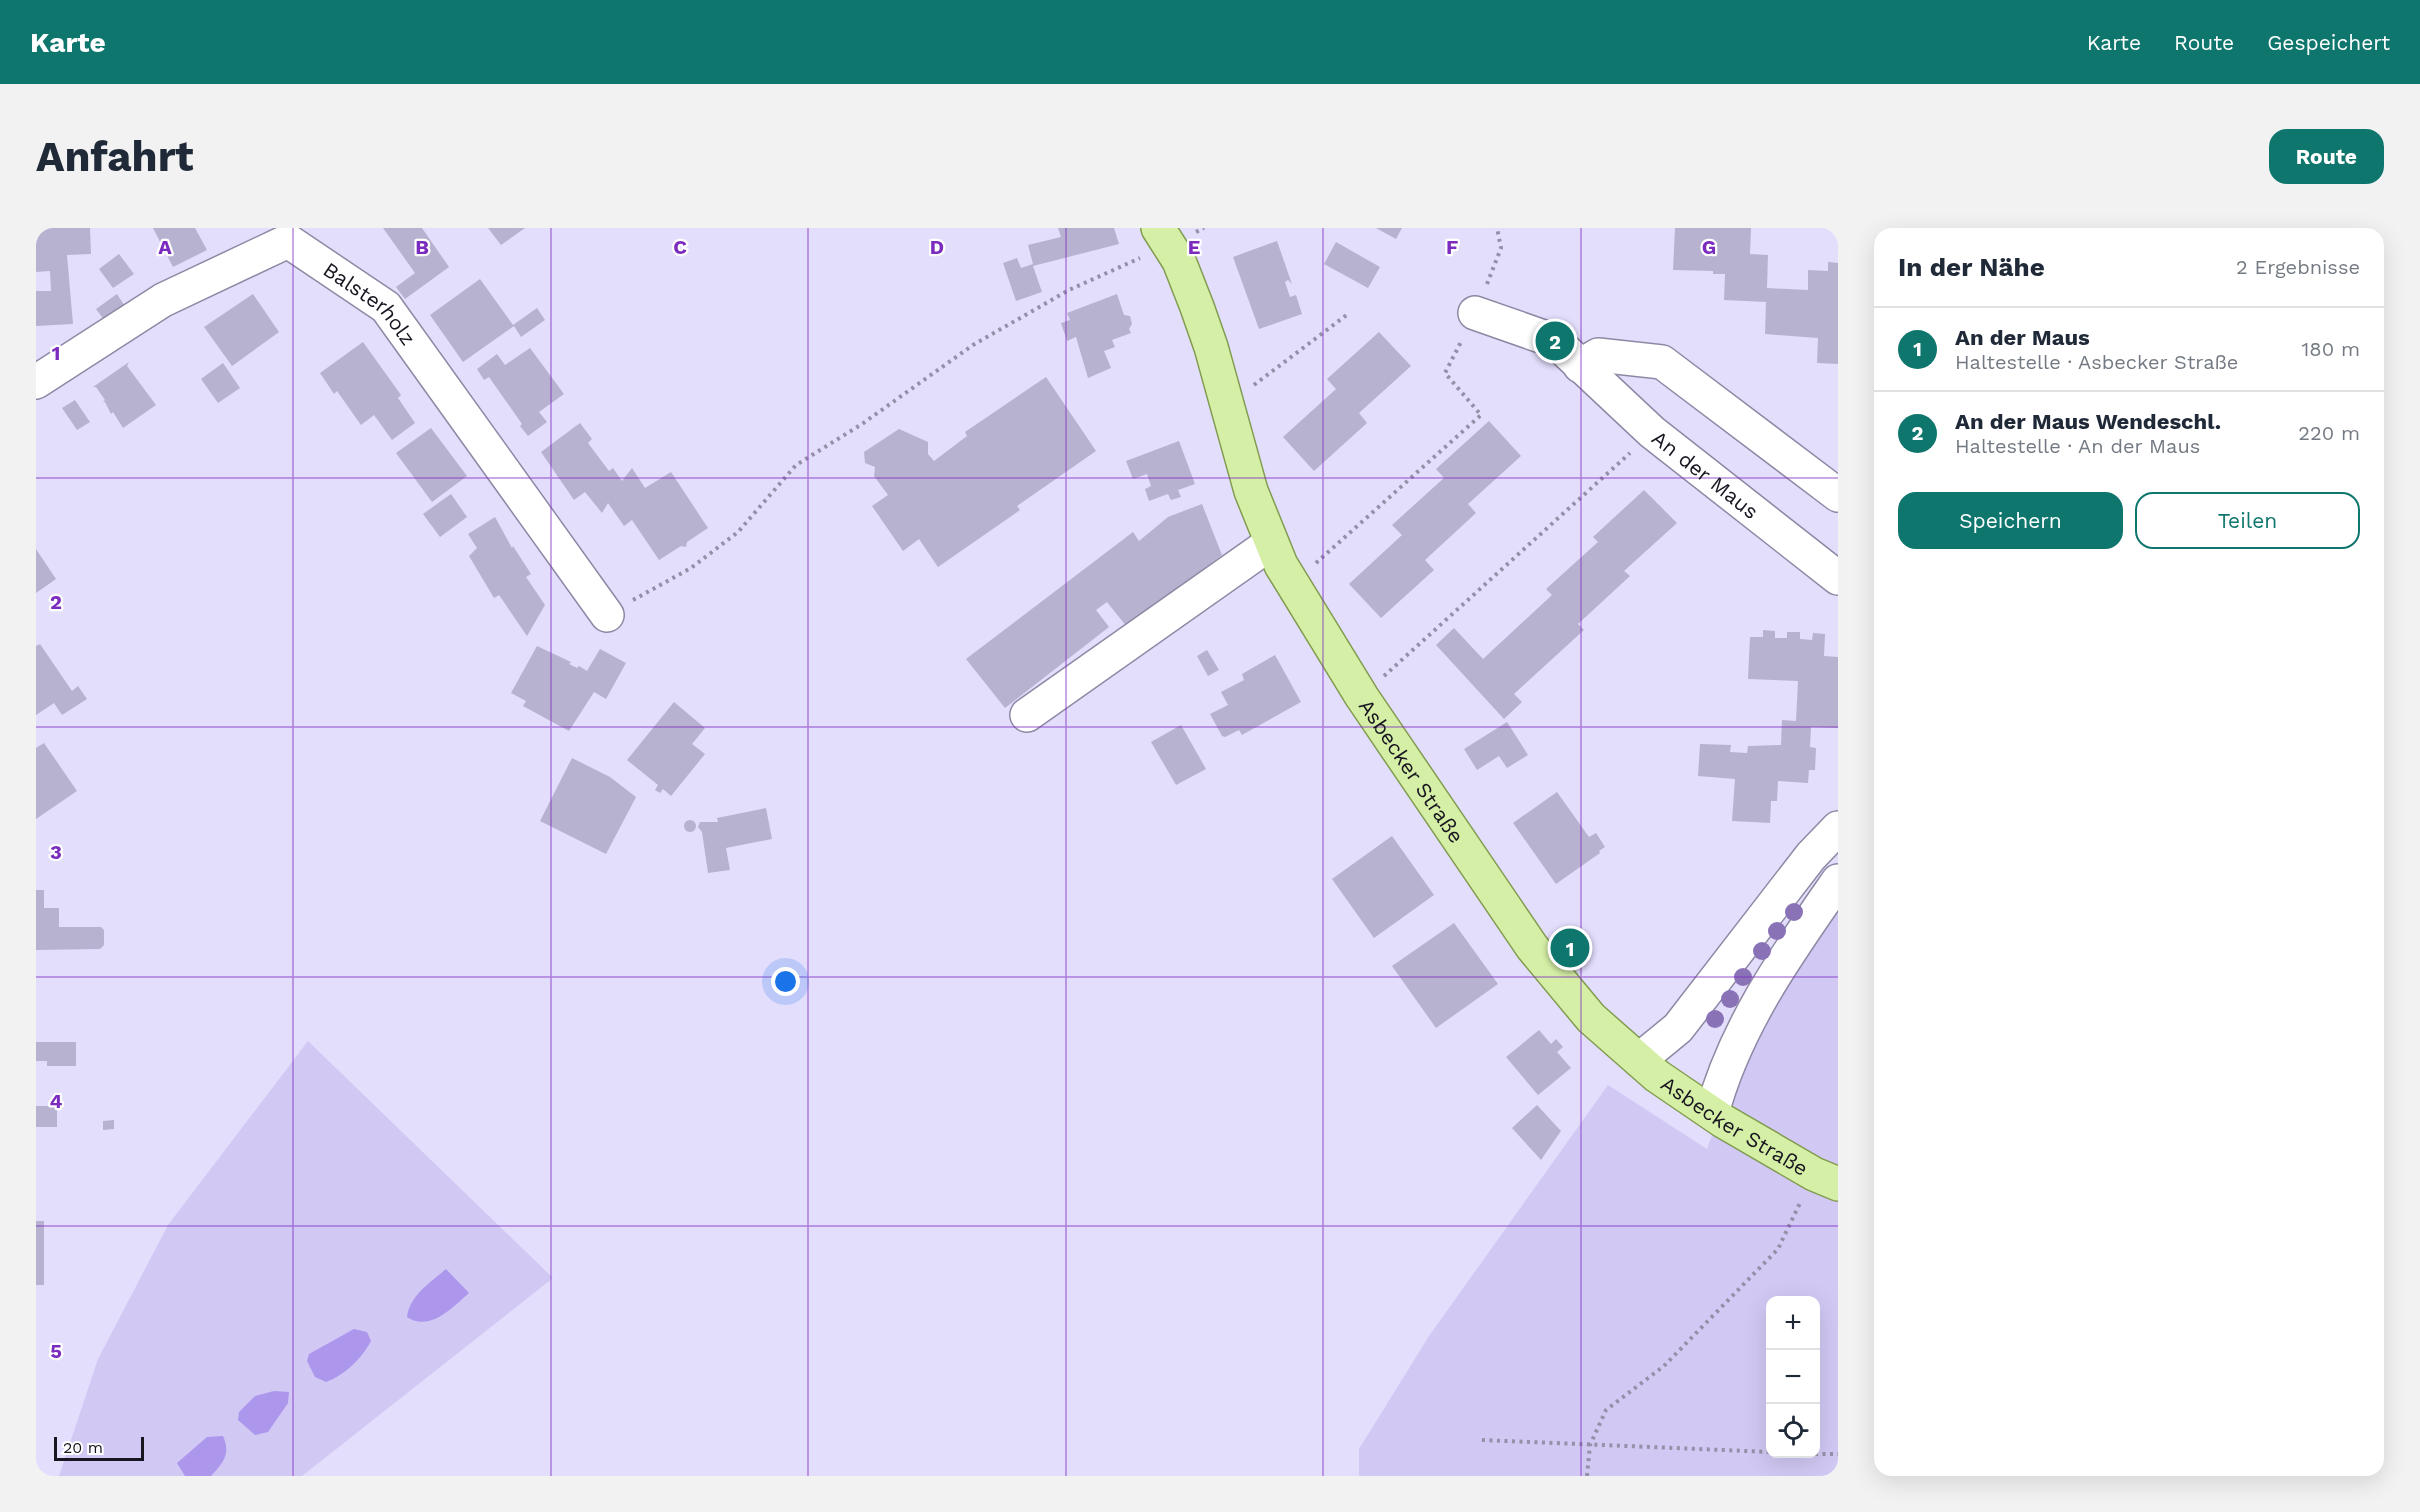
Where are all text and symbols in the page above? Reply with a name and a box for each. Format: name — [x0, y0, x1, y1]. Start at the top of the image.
text: Karte — [30, 26, 106, 59]
text: Karte — [2087, 30, 2141, 55]
text: Route — [2174, 30, 2234, 55]
text: Gespeichert — [2267, 30, 2390, 55]
button: Route — [2269, 129, 2384, 184]
text: Anfahrt — [36, 132, 194, 181]
text: A — [158, 235, 172, 259]
text: B — [415, 235, 429, 259]
text: C — [673, 235, 687, 259]
text: D — [930, 235, 944, 259]
text: E — [1188, 235, 1200, 259]
text: F — [1446, 235, 1458, 259]
text: G — [1702, 235, 1716, 259]
text: In der Nähe — [1898, 252, 2045, 282]
text: 2 Ergebnisse — [2236, 255, 2360, 279]
street label: Balsterholz — [319, 256, 421, 350]
pin: 2 — [1536, 318, 1574, 364]
text: An der Maus — [1955, 325, 2090, 350]
text: 1 — [1913, 337, 1922, 361]
text: 180 m — [2302, 337, 2360, 361]
text: 1 — [52, 341, 60, 365]
text: Haltestelle · Asbecker Straße — [1955, 350, 2238, 374]
text: An der Maus Wendeschl. — [1955, 409, 2221, 434]
text: 2 — [1912, 421, 1923, 445]
text: 220 m — [2298, 421, 2360, 445]
street label: An der Maus — [1647, 425, 1764, 524]
text: Haltestelle · An der Maus — [1955, 434, 2200, 458]
button: Speichern — [1898, 492, 2123, 549]
button: Teilen — [2135, 492, 2360, 549]
text: 2 — [50, 590, 62, 614]
street label: Asbecker Straße — [1354, 694, 1470, 847]
text: 3 — [50, 840, 62, 864]
pin: 1 — [1550, 926, 1589, 970]
your location — [771, 967, 800, 996]
street label: Asbecker Straße — [1657, 1070, 1813, 1180]
text: 4 — [50, 1089, 63, 1113]
map controls — [1766, 1296, 1820, 1458]
button: + — [1766, 1296, 1820, 1350]
text: 5 — [50, 1339, 62, 1363]
button: − — [1766, 1350, 1820, 1404]
button: locate — [1766, 1404, 1820, 1458]
scale bar — [54, 1434, 144, 1462]
text: 20 m — [63, 1438, 103, 1457]

